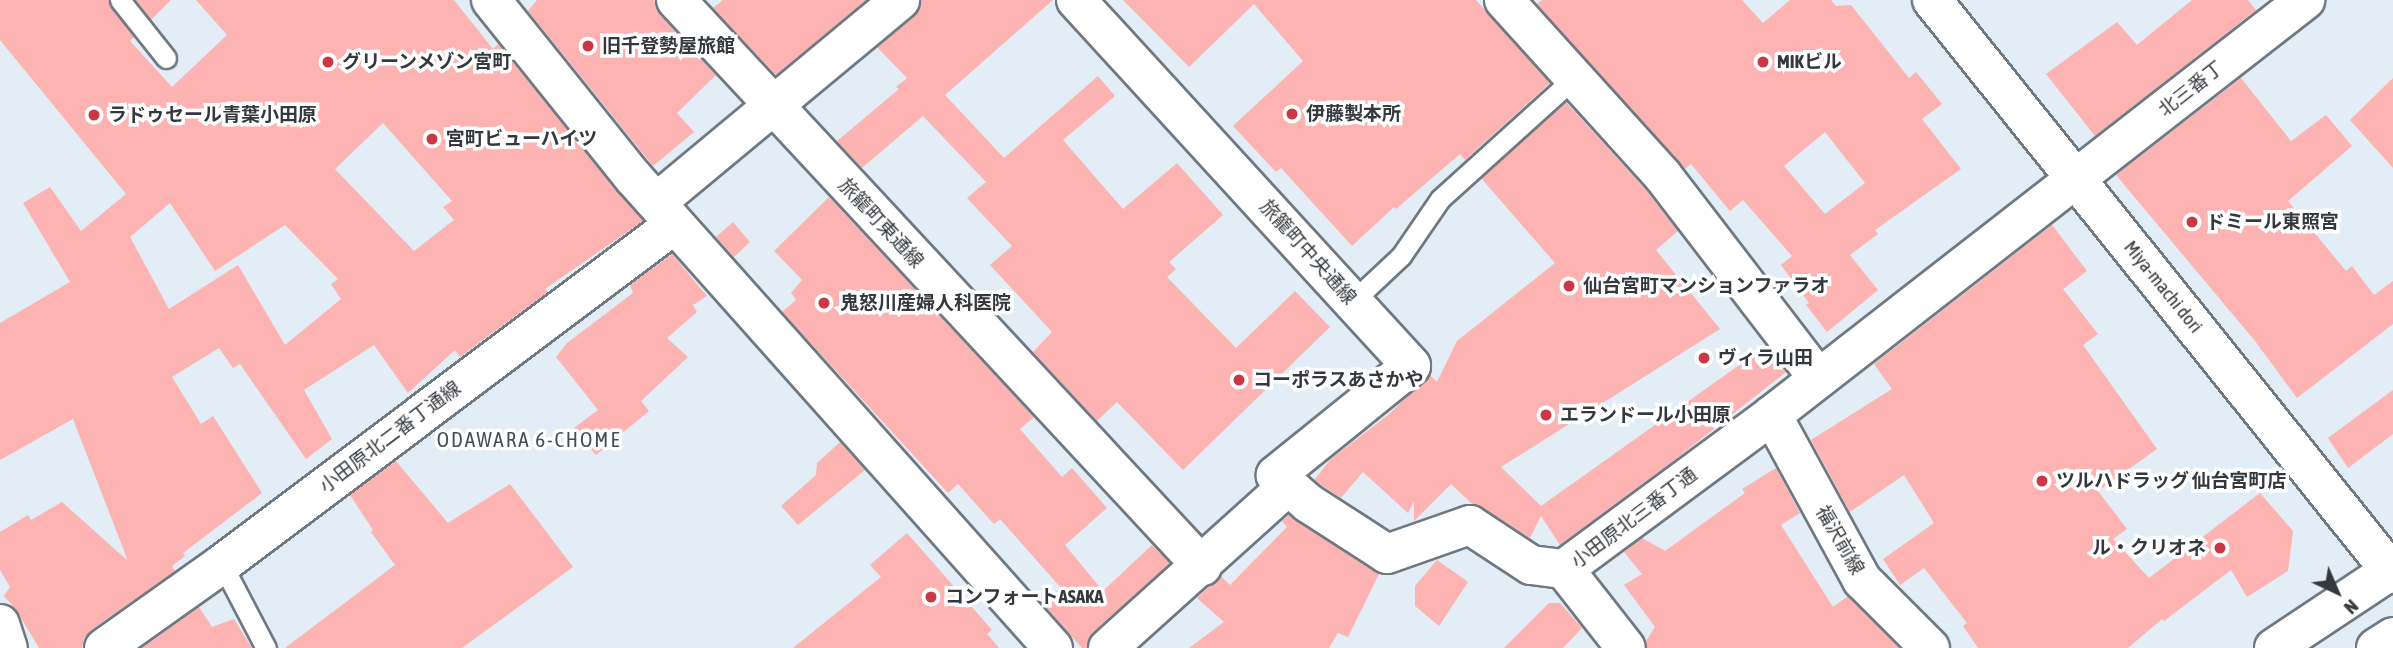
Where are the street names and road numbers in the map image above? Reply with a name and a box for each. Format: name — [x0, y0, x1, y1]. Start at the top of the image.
street label: 北三番丁 — [2154, 57, 2228, 121]
street label: 旅籠町東通線 — [834, 174, 928, 272]
street label: 旅籠町中央通線 — [1255, 195, 1361, 309]
street label: Miya-machi dori — [2119, 236, 2207, 338]
street label: 小田原北二番丁通線 — [315, 376, 465, 498]
street label: 小田原北三番丁通 — [1566, 463, 1702, 573]
street label: 福沢前線 — [1811, 501, 1869, 579]

